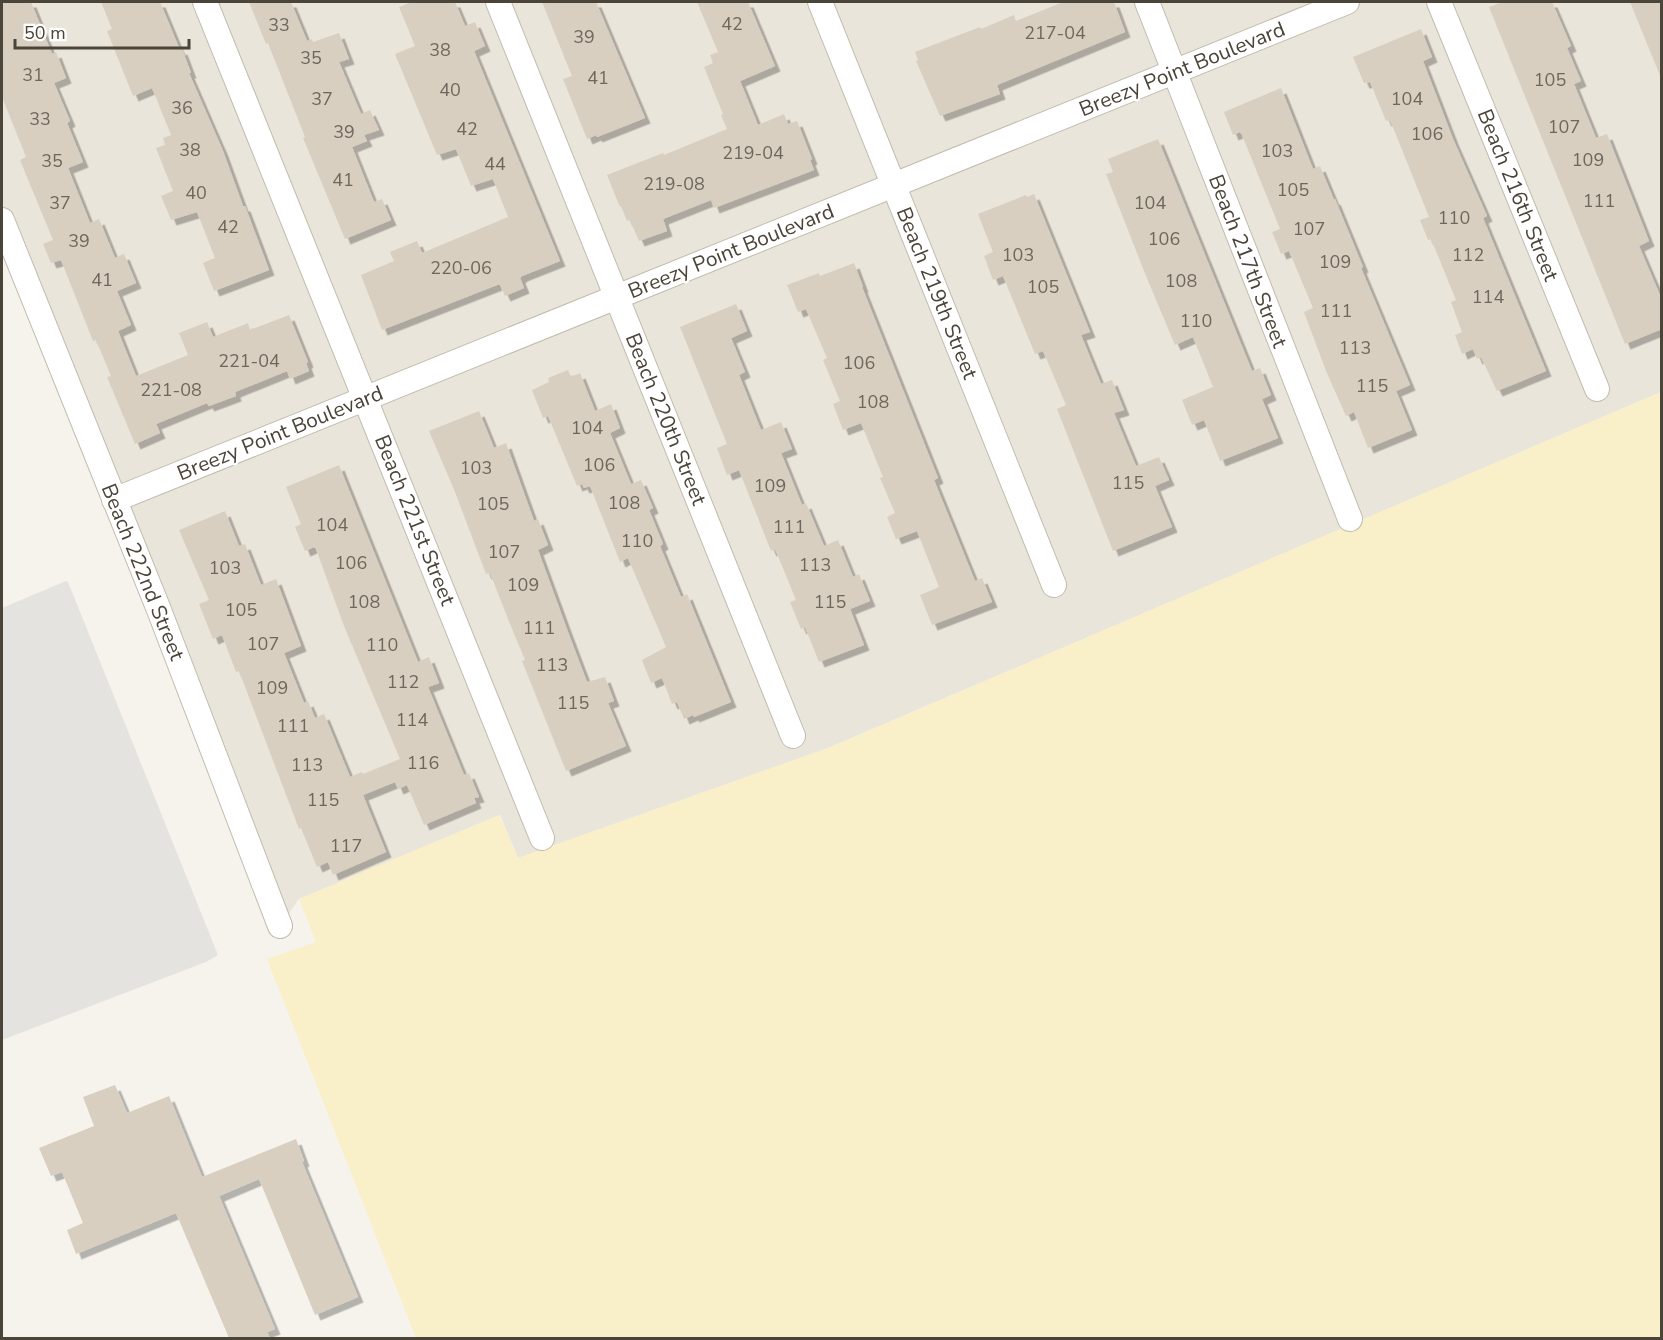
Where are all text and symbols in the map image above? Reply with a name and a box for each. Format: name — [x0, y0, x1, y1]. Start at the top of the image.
scale bar — [15, 12, 189, 50]
house number: 42 — [721, 12, 743, 36]
house number: 33 — [268, 13, 290, 37]
street label: Breezy Point Boulevard — [1075, 15, 1289, 123]
text: 50 m — [24, 21, 66, 45]
house number: 217-04 — [1024, 21, 1086, 45]
house number: 39 — [573, 25, 595, 49]
house number: 38 — [429, 38, 451, 62]
house number: 35 — [300, 46, 322, 70]
house number: 31 — [22, 63, 44, 87]
house number: 41 — [587, 66, 609, 90]
house number: 105 — [1534, 68, 1566, 92]
house number: 40 — [439, 78, 461, 102]
house number: 37 — [311, 87, 333, 111]
house number: 104 — [1391, 87, 1423, 111]
house number: 36 — [171, 96, 193, 120]
street label: Beach 216th Street — [1471, 105, 1566, 286]
house number: 33 — [29, 107, 51, 131]
house number: 107 — [1548, 115, 1580, 139]
house number: 42 — [456, 117, 478, 141]
house number: 39 — [333, 120, 355, 144]
house number: 106 — [1411, 122, 1443, 146]
house number: 38 — [179, 138, 201, 162]
house number: 103 — [1261, 139, 1293, 163]
house number: 219-04 — [722, 141, 784, 165]
house number: 109 — [1572, 148, 1604, 172]
house number: 35 — [41, 149, 63, 173]
house number: 44 — [484, 152, 506, 176]
house number: 41 — [332, 168, 354, 192]
street label: Beach 217th Street — [1202, 170, 1294, 352]
house number: 219-08 — [643, 172, 705, 196]
house number: 105 — [1277, 178, 1309, 202]
house number: 40 — [185, 181, 207, 205]
house number: 111 — [1583, 189, 1615, 213]
house number: 37 — [49, 191, 71, 215]
house number: 104 — [1134, 191, 1166, 215]
street label: Breezy Point Boulevard — [624, 197, 838, 305]
street label: Beach 219th Street — [890, 203, 985, 384]
house number: 110 — [1438, 206, 1470, 230]
house number: 42 — [217, 215, 239, 239]
house number: 107 — [1293, 217, 1325, 241]
house number: 106 — [1148, 227, 1180, 251]
house number: 39 — [68, 229, 90, 253]
house number: 103 — [1002, 243, 1034, 267]
house number: 112 — [1452, 243, 1484, 267]
house number: 109 — [1319, 250, 1351, 274]
house number: 220-06 — [430, 256, 492, 280]
house number: 41 — [91, 268, 113, 292]
house number: 108 — [1165, 269, 1197, 293]
house number: 105 — [1027, 275, 1059, 299]
house number: 114 — [1472, 285, 1504, 309]
house number: 111 — [1320, 299, 1352, 323]
house number: 110 — [1180, 309, 1212, 333]
street label: Beach 220th Street — [619, 329, 714, 510]
house number: 113 — [1339, 336, 1371, 360]
house number: 221-04 — [218, 349, 280, 373]
house number: 106 — [843, 351, 875, 375]
house number: 115 — [1356, 374, 1388, 398]
house number: 221-08 — [140, 378, 202, 402]
street label: Breezy Point Boulevard — [173, 379, 387, 487]
house number: 108 — [857, 390, 889, 414]
house number: 104 — [571, 416, 603, 440]
street label: Beach 221st Street — [368, 431, 462, 610]
house number: 106 — [583, 453, 615, 477]
house number: 103 — [460, 456, 492, 480]
house number: 115 — [1112, 471, 1144, 495]
house number: 109 — [754, 474, 786, 498]
street label: Beach 222nd Street — [95, 479, 191, 665]
house number: 108 — [608, 491, 640, 515]
house number: 105 — [477, 492, 509, 516]
house number: 104 — [316, 513, 348, 537]
house number: 111 — [773, 515, 805, 539]
house number: 110 — [621, 529, 653, 553]
house number: 107 — [488, 540, 520, 564]
house number: 106 — [335, 551, 367, 575]
house number: 113 — [799, 553, 831, 577]
house number: 103 — [209, 556, 241, 580]
house number: 109 — [507, 573, 539, 597]
house number: 108 — [348, 590, 380, 614]
house number: 115 — [814, 590, 846, 614]
house number: 105 — [225, 598, 257, 622]
house number: 111 — [523, 616, 555, 640]
house number: 107 — [247, 632, 279, 656]
house number: 110 — [366, 633, 398, 657]
house number: 113 — [536, 653, 568, 677]
house number: 112 — [387, 670, 419, 694]
house number: 109 — [256, 676, 288, 700]
house number: 115 — [557, 691, 589, 715]
house number: 114 — [396, 708, 428, 732]
house number: 111 — [277, 714, 309, 738]
house number: 116 — [407, 751, 439, 775]
house number: 113 — [291, 753, 323, 777]
house number: 115 — [307, 788, 339, 812]
house number: 117 — [330, 834, 362, 858]

